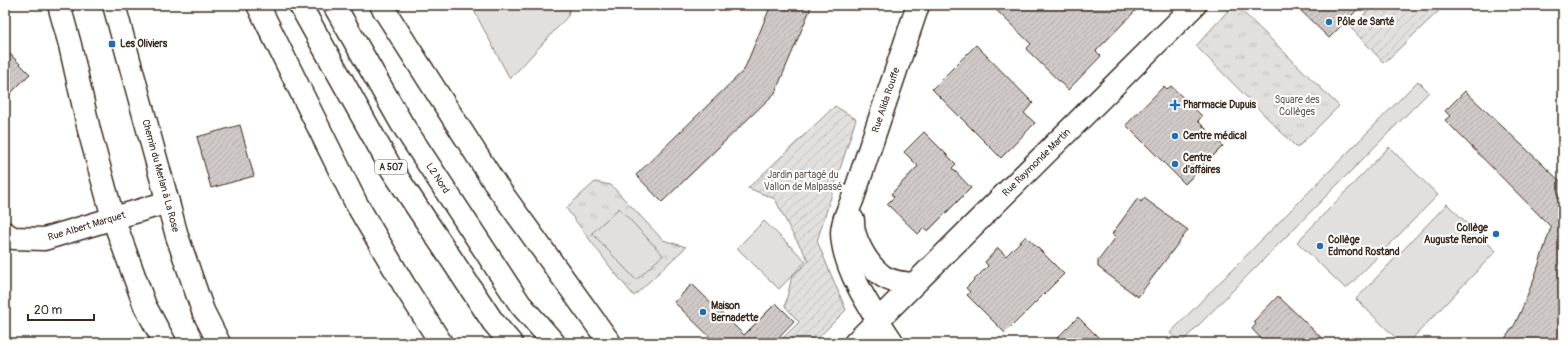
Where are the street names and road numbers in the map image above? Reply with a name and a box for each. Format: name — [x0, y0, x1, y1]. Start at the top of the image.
street label: Rue Alida Rouffe — [869, 66, 903, 134]
street label: Chemin du Merlan à La Rose — [139, 118, 182, 234]
street label: Rue Raymonde Martin — [1000, 126, 1073, 199]
road number: A 507 — [375, 160, 407, 174]
street label: L2 Nord — [423, 161, 452, 196]
street label: Rue Albert Marquet — [46, 209, 128, 244]

